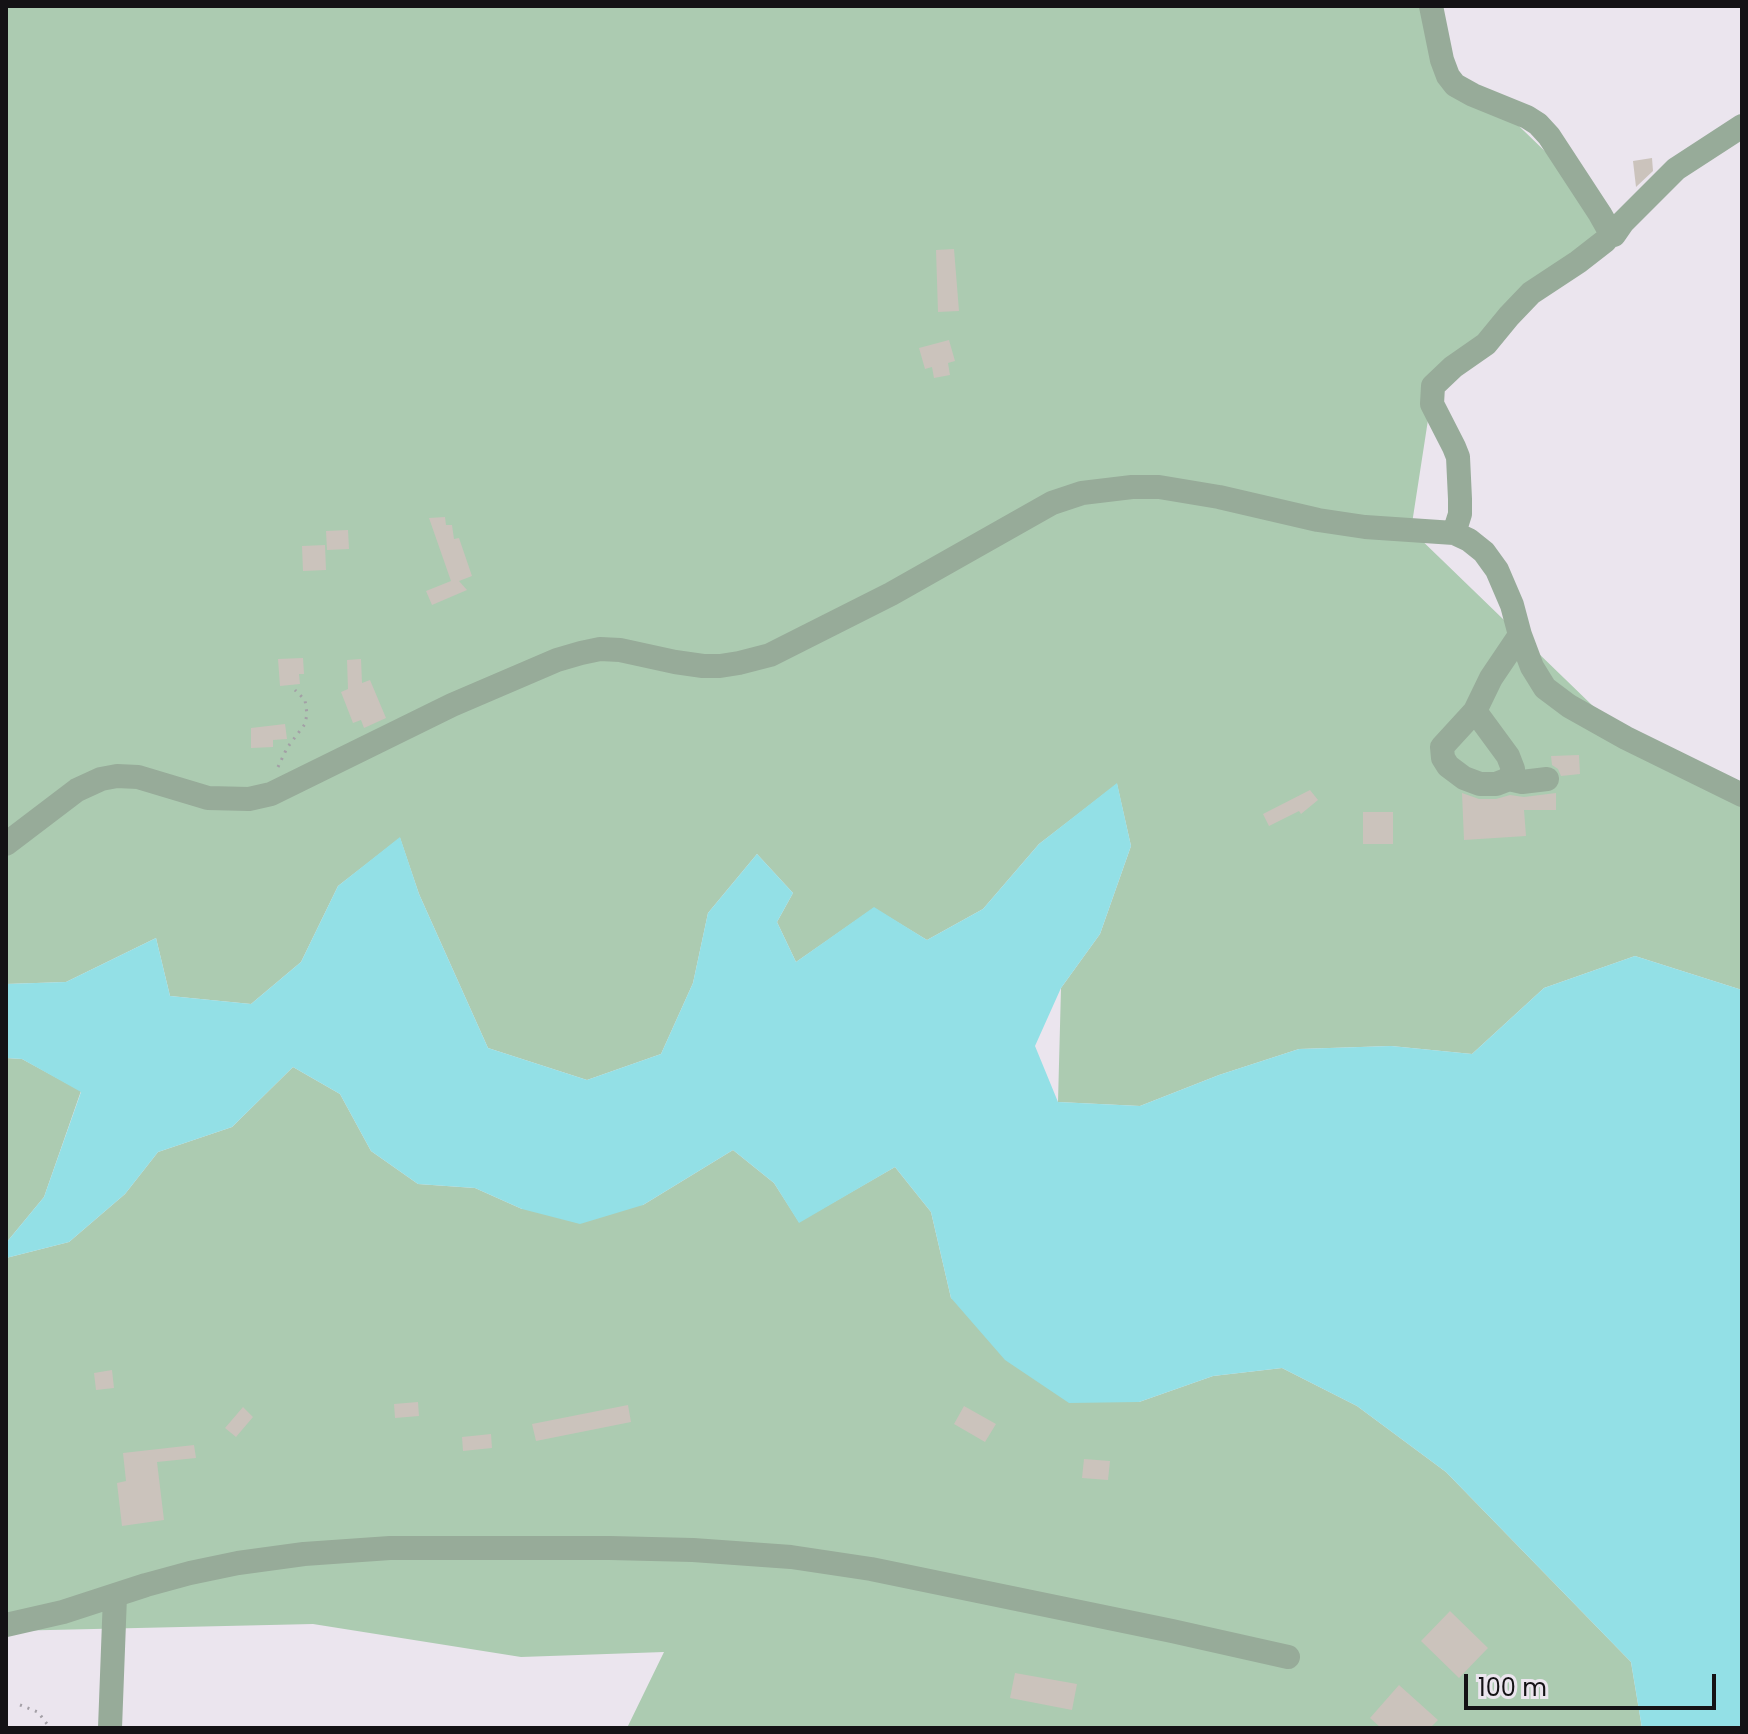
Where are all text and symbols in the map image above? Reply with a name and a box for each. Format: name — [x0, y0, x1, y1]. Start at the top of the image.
scale bar — [1468, 1658, 1720, 1708]
text: 100 m — [1478, 1671, 1547, 1704]

